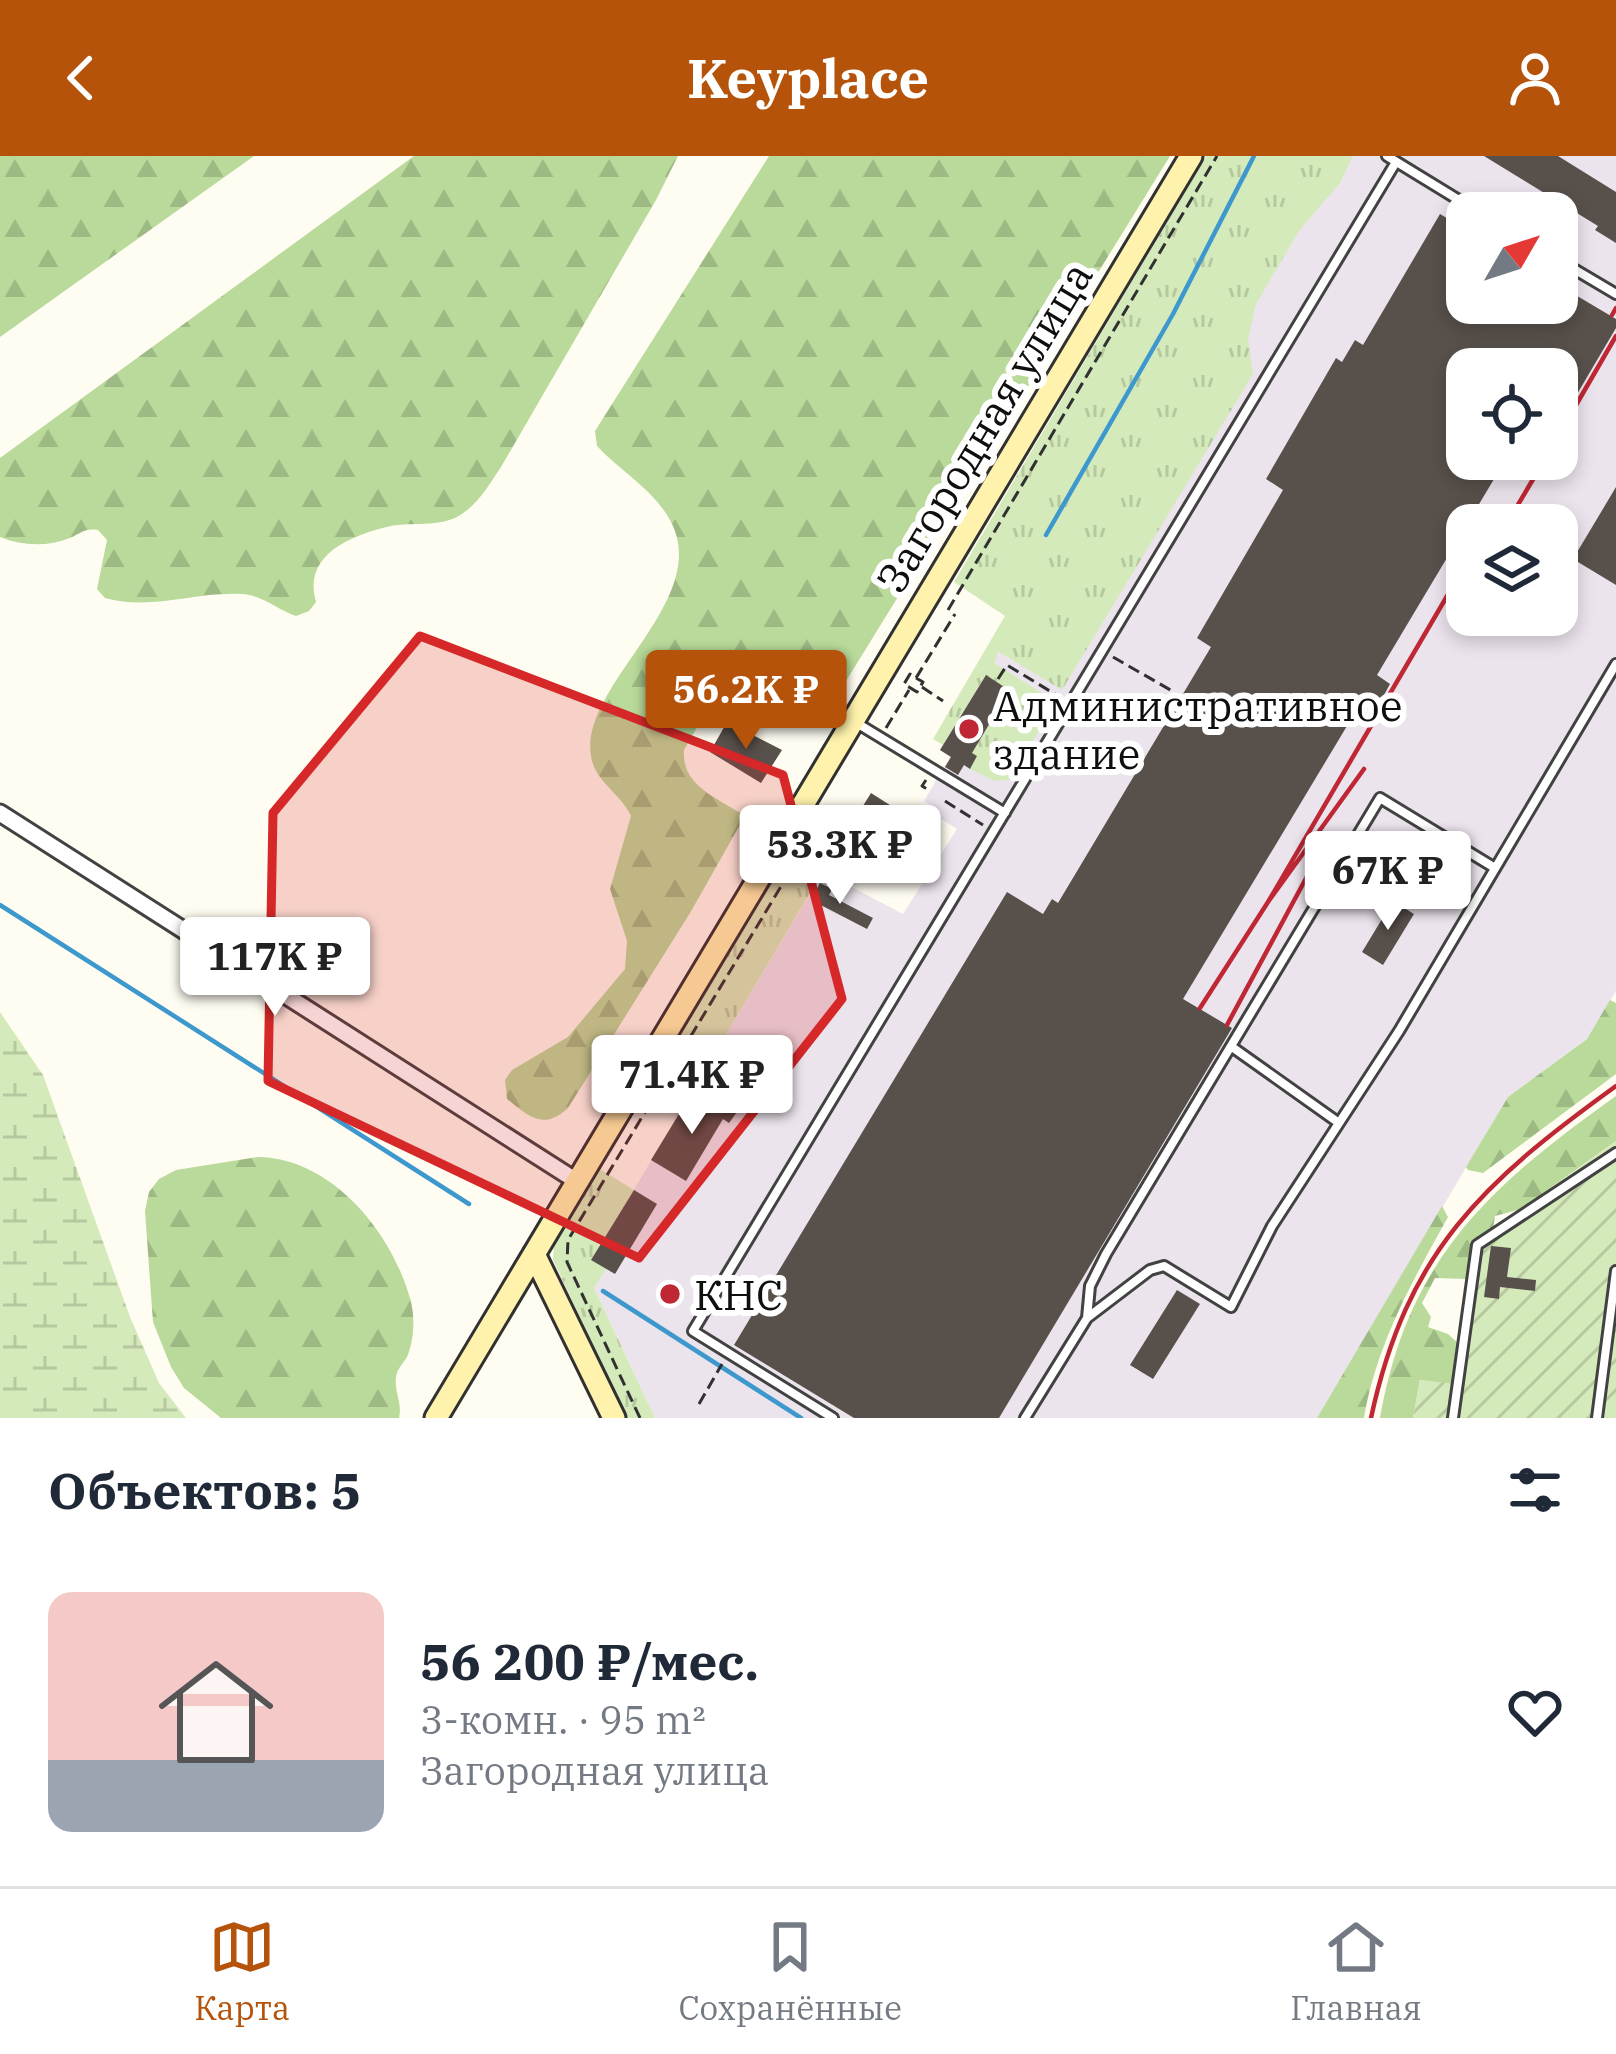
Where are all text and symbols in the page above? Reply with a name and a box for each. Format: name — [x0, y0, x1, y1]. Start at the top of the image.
text: Keyplace — [687, 43, 929, 113]
icon: back — [48, 45, 114, 111]
icon: person — [1502, 45, 1568, 111]
north arrow — [1446, 192, 1578, 324]
map controls — [1446, 192, 1578, 636]
street label: Загородная улица — [864, 252, 1104, 602]
button: locate — [1446, 348, 1578, 480]
button: layers — [1446, 504, 1578, 636]
pin: 56.2K ₽ — [635, 650, 857, 752]
text: 56.2K ₽ — [673, 663, 819, 714]
place label: Административное здание — [993, 678, 1403, 781]
marker: Административное здание — [956, 716, 982, 742]
pin: 53.3K ₽ — [729, 805, 951, 907]
text: 53.3K ₽ — [767, 818, 913, 869]
pin: 67K ₽ — [1304, 831, 1472, 933]
text: 67K ₽ — [1332, 844, 1444, 895]
pin: 117K ₽ — [177, 917, 373, 1019]
text: 117K ₽ — [207, 930, 343, 981]
pin: 71.4K ₽ — [581, 1035, 803, 1137]
text: 71.4K ₽ — [619, 1048, 765, 1099]
place label: КНС — [694, 1267, 783, 1322]
marker: КНС — [657, 1281, 683, 1307]
text: Объектов: 5 — [48, 1457, 361, 1523]
icon: filters — [1502, 1457, 1568, 1523]
text: 56 200 ₽/мес. — [420, 1628, 759, 1694]
icon: home — [144, 1640, 288, 1784]
icon: heart — [1502, 1679, 1568, 1745]
text: 3-комн. · 95 m² — [420, 1694, 706, 1745]
text: Загородная улица — [420, 1745, 769, 1796]
tab: Карта — [194, 1914, 290, 2029]
tab: Сохранённые — [678, 1914, 902, 2029]
tab: Главная — [1290, 1914, 1422, 2029]

